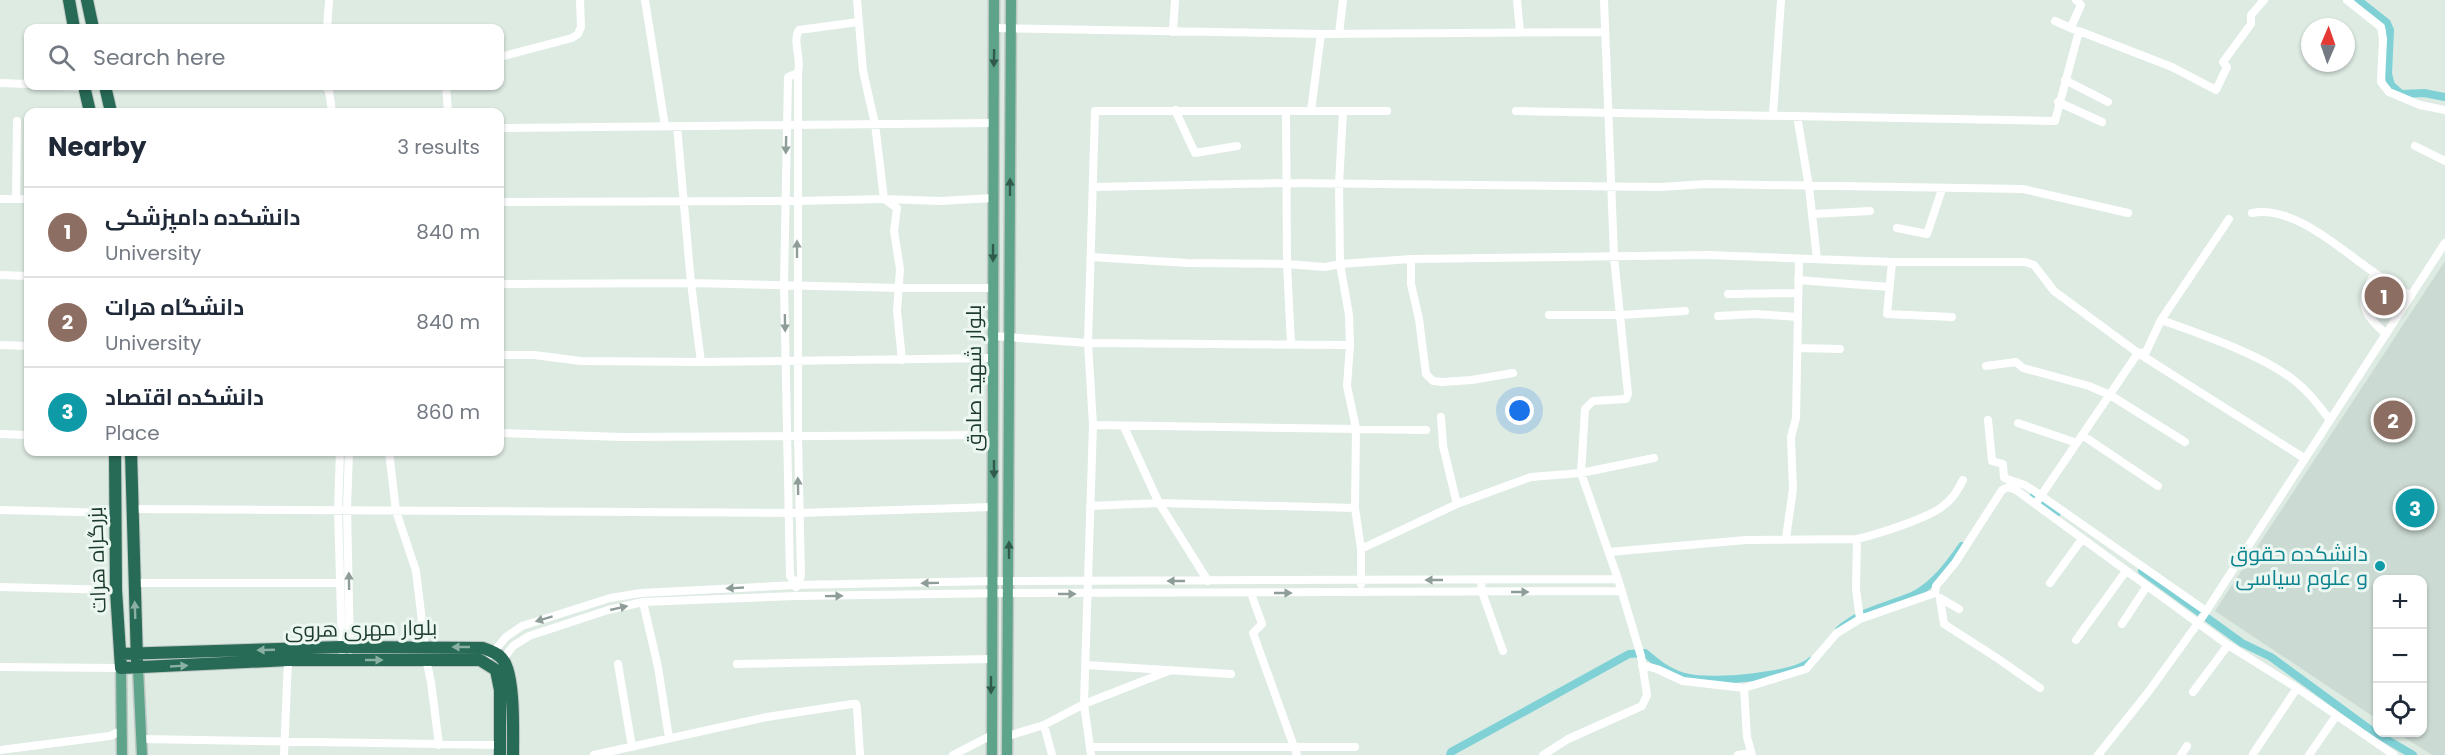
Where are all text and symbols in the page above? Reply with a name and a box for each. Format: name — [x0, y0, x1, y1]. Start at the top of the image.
north arrow — [2301, 18, 2355, 72]
search box — [24, 24, 504, 90]
icon: search — [45, 41, 78, 74]
text: Search here — [93, 42, 226, 73]
one-way arrow — [989, 49, 999, 68]
text: Nearby — [48, 129, 146, 165]
text: 3 results — [397, 133, 480, 161]
one-way arrow — [781, 136, 791, 155]
one-way arrow — [1005, 177, 1015, 196]
text: دانشکده دامپزشکی — [105, 202, 301, 233]
text: 1 — [64, 218, 71, 246]
text: 840 m — [416, 218, 480, 246]
text: University — [105, 239, 201, 267]
one-way arrow — [792, 240, 802, 259]
one-way arrow — [988, 244, 998, 263]
pin: 1 — [2364, 274, 2404, 318]
text: دانشگاه هرات — [105, 292, 244, 323]
street label: بلوار شهید صادق — [959, 305, 988, 451]
text: 2 — [62, 308, 73, 336]
text: 840 m — [416, 308, 480, 336]
one-way arrow — [780, 313, 790, 332]
text: University — [105, 329, 201, 357]
text: دانشکده اقتصاد — [105, 382, 264, 413]
your location — [1505, 396, 1534, 425]
text: 3 — [61, 398, 74, 426]
text: 860 m — [416, 398, 480, 426]
pin: 2 — [2374, 398, 2412, 442]
text: Place — [105, 419, 160, 447]
one-way arrow — [989, 460, 999, 479]
one-way arrow — [793, 477, 803, 496]
pin: 3 — [2396, 486, 2434, 530]
street label: بزرگراه هرات — [80, 506, 113, 614]
place label: دانشکده حقوق و علوم سیاسی — [2230, 539, 2368, 592]
one-way arrow — [1004, 540, 1014, 559]
marker: دانشکده حقوق و علوم سیاسی — [2373, 559, 2387, 573]
one-way arrow — [344, 571, 353, 590]
map controls — [2373, 575, 2427, 737]
button: + — [2373, 575, 2427, 629]
one-way arrow — [1166, 576, 1185, 586]
one-way arrow — [1424, 576, 1443, 585]
one-way arrow — [920, 578, 939, 587]
one-way arrow — [725, 584, 744, 593]
one-way arrow — [1511, 587, 1530, 597]
one-way arrow — [1274, 588, 1293, 598]
one-way arrow — [1058, 589, 1077, 598]
one-way arrow — [825, 591, 844, 601]
one-way arrow — [131, 600, 140, 619]
one-way arrow — [610, 602, 628, 612]
street label: بلوار مهری هروی — [285, 613, 437, 644]
one-way arrow — [535, 615, 553, 624]
button: − — [2373, 629, 2427, 683]
one-way arrow — [452, 642, 471, 652]
one-way arrow — [257, 645, 276, 654]
one-way arrow — [365, 655, 384, 665]
one-way arrow — [170, 661, 189, 670]
one-way arrow — [986, 676, 996, 695]
button: locate — [2373, 683, 2427, 737]

